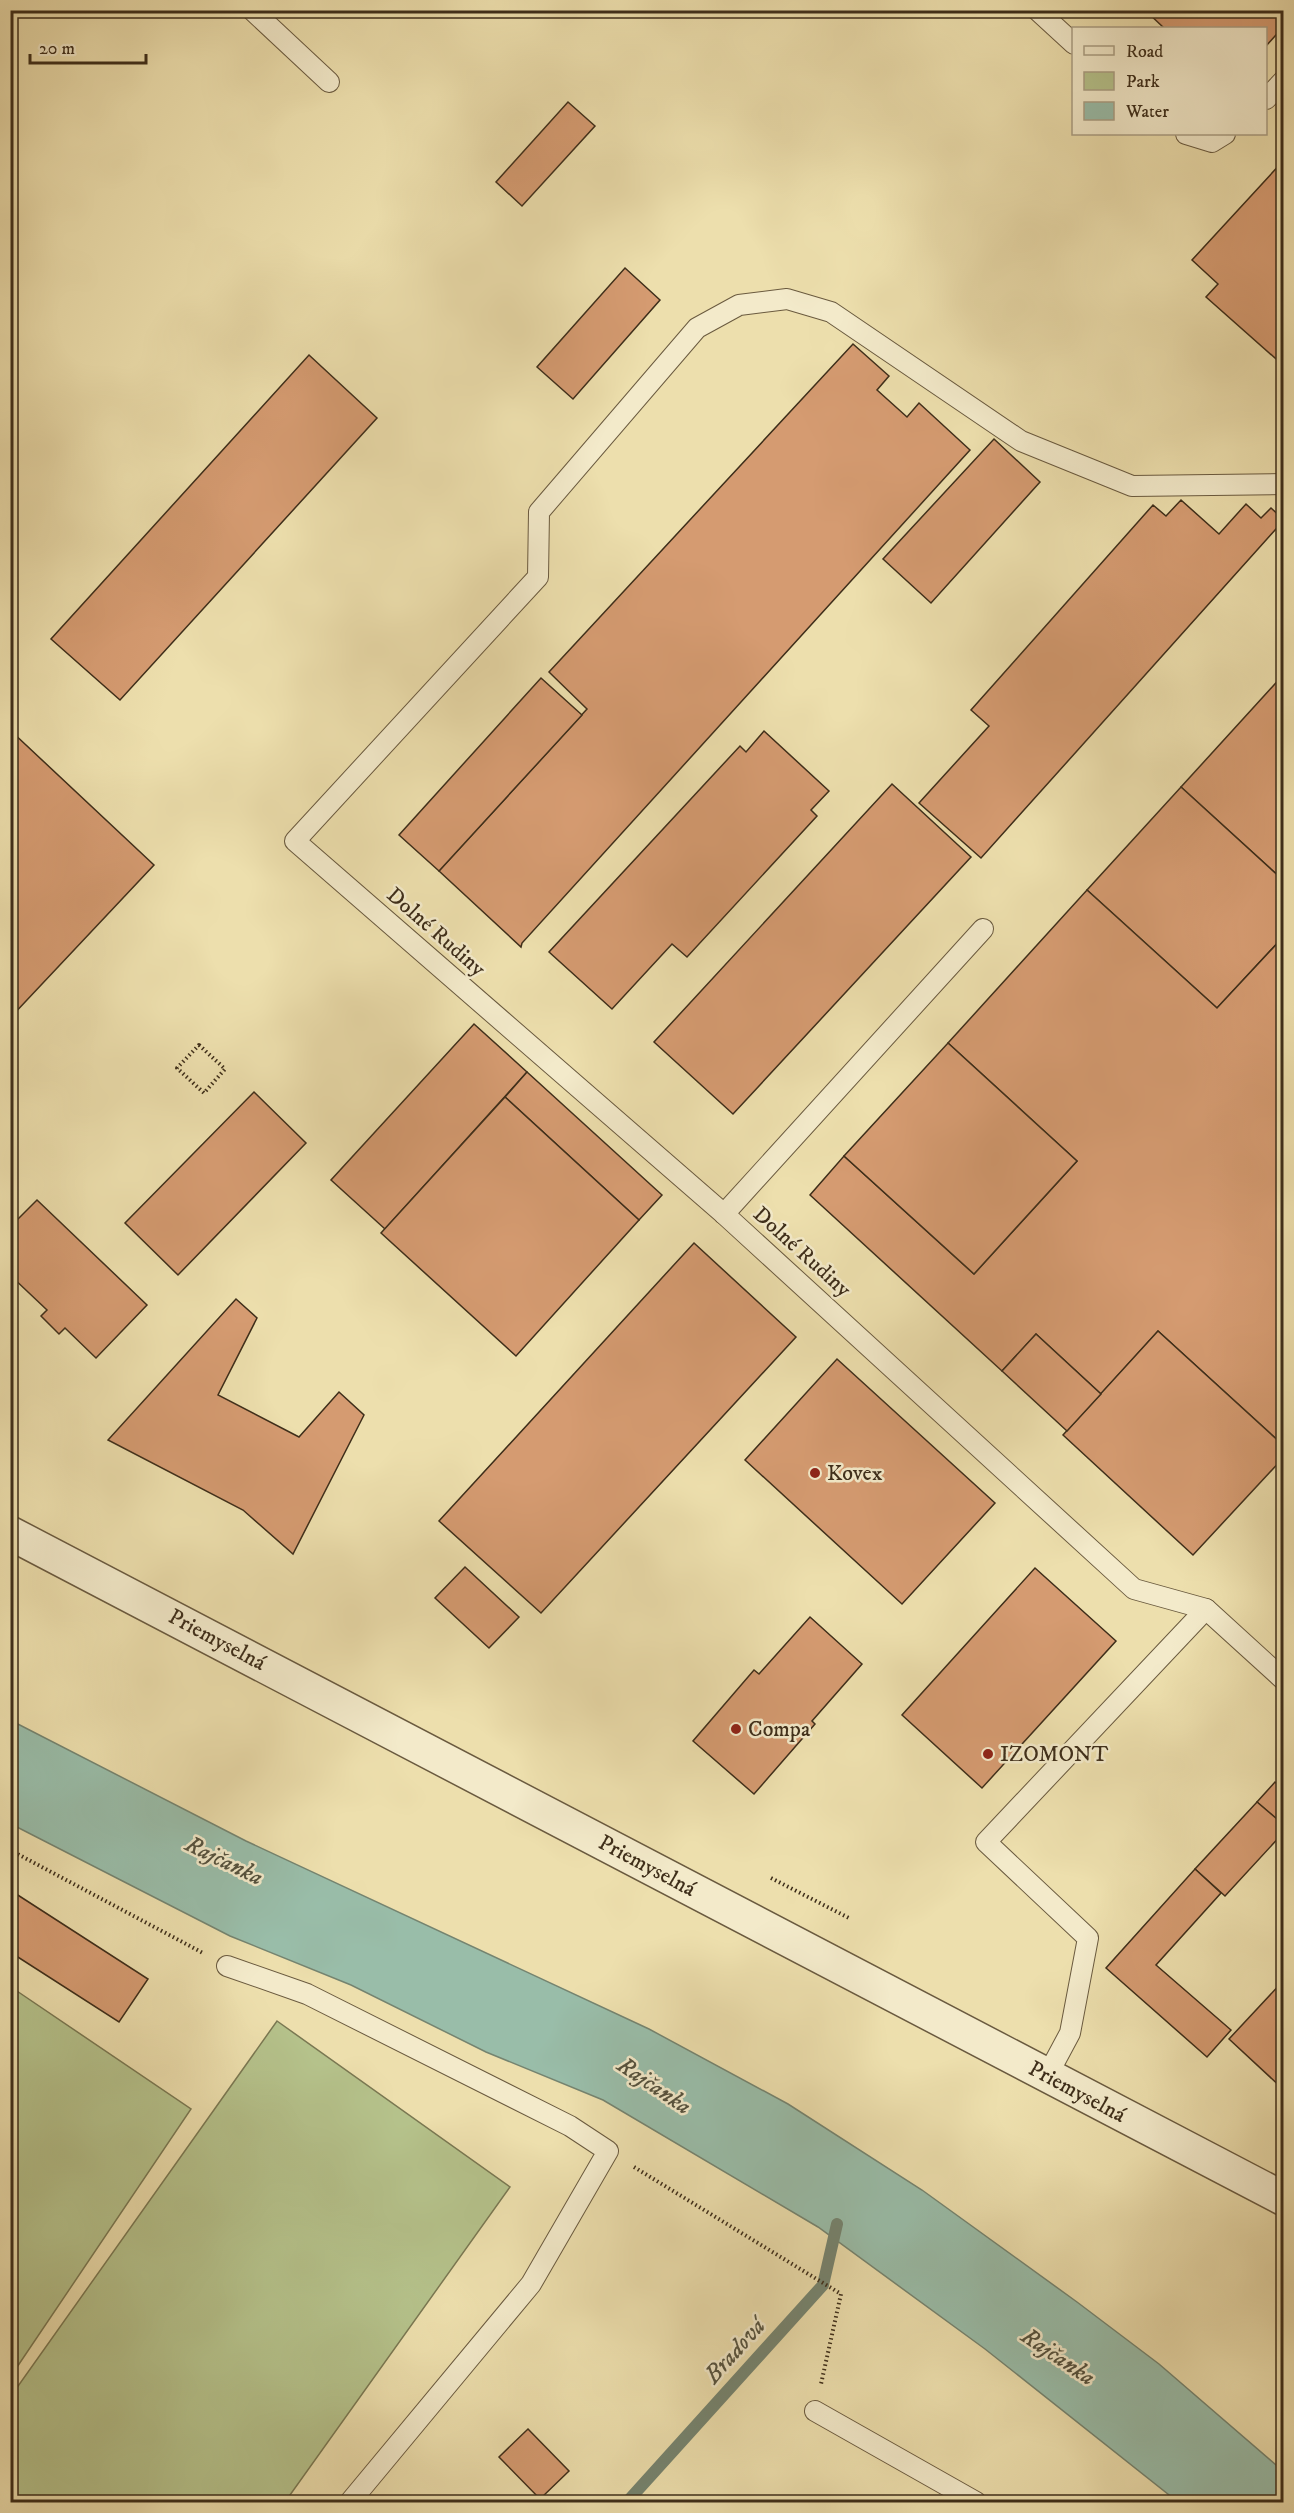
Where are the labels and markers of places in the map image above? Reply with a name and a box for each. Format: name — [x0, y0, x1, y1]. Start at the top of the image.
place label: Kovex — [827, 1460, 883, 1487]
marker: Kovex — [808, 1466, 822, 1480]
place label: Compa — [748, 1716, 811, 1743]
marker: Compa — [729, 1722, 743, 1736]
place label: IZOMONT — [1000, 1741, 1109, 1768]
marker: IZOMONT — [981, 1747, 995, 1761]

